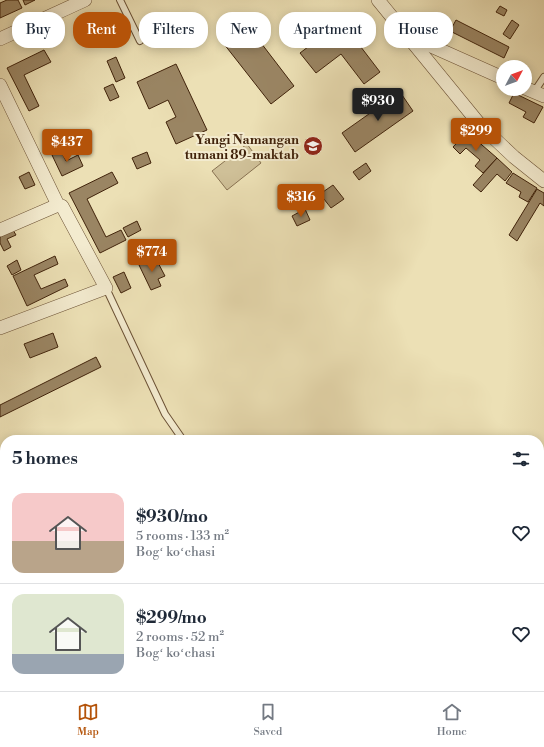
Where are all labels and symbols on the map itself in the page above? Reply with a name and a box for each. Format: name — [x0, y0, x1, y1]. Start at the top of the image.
north arrow — [496, 60, 532, 96]
pin: $930 — [354, 88, 402, 122]
pin: $299 — [452, 118, 500, 152]
pin: $437 — [43, 129, 91, 163]
place label: Yangi Namangan tumani 89-maktab — [185, 132, 299, 163]
school or university icon: Yangi Namangan tumani 89-maktab — [302, 135, 324, 157]
pin: $316 — [277, 184, 325, 218]
pin: $774 — [128, 239, 176, 273]

